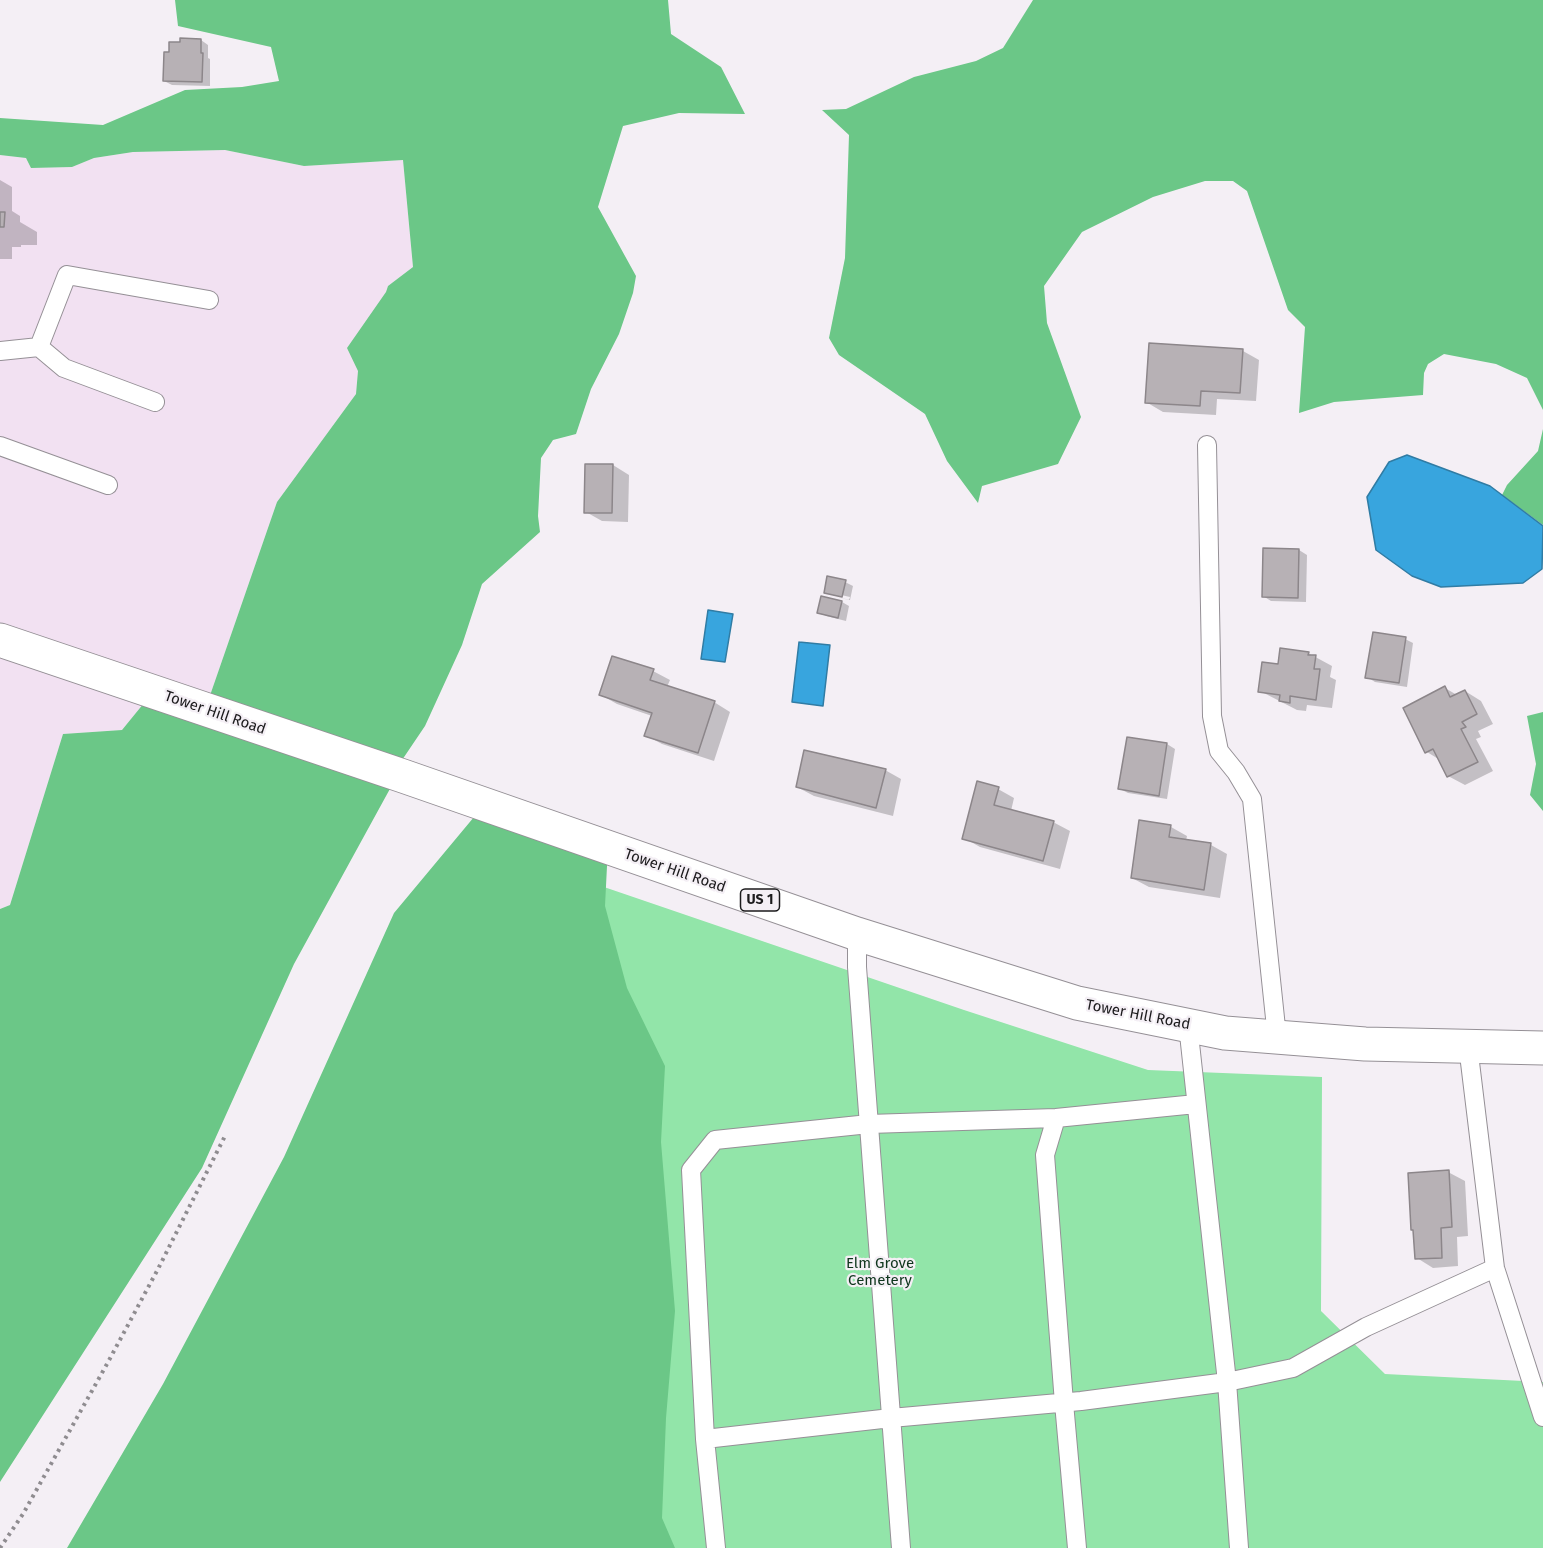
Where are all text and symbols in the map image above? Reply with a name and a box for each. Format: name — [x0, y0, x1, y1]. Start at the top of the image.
street label: Tower Hill Road — [162, 687, 268, 739]
street label: Tower Hill Road — [622, 845, 728, 897]
road number: US 1 — [740, 889, 780, 911]
street label: Tower Hill Road — [1084, 996, 1192, 1034]
park label: Elm Grove Cemetery — [846, 1255, 914, 1290]

